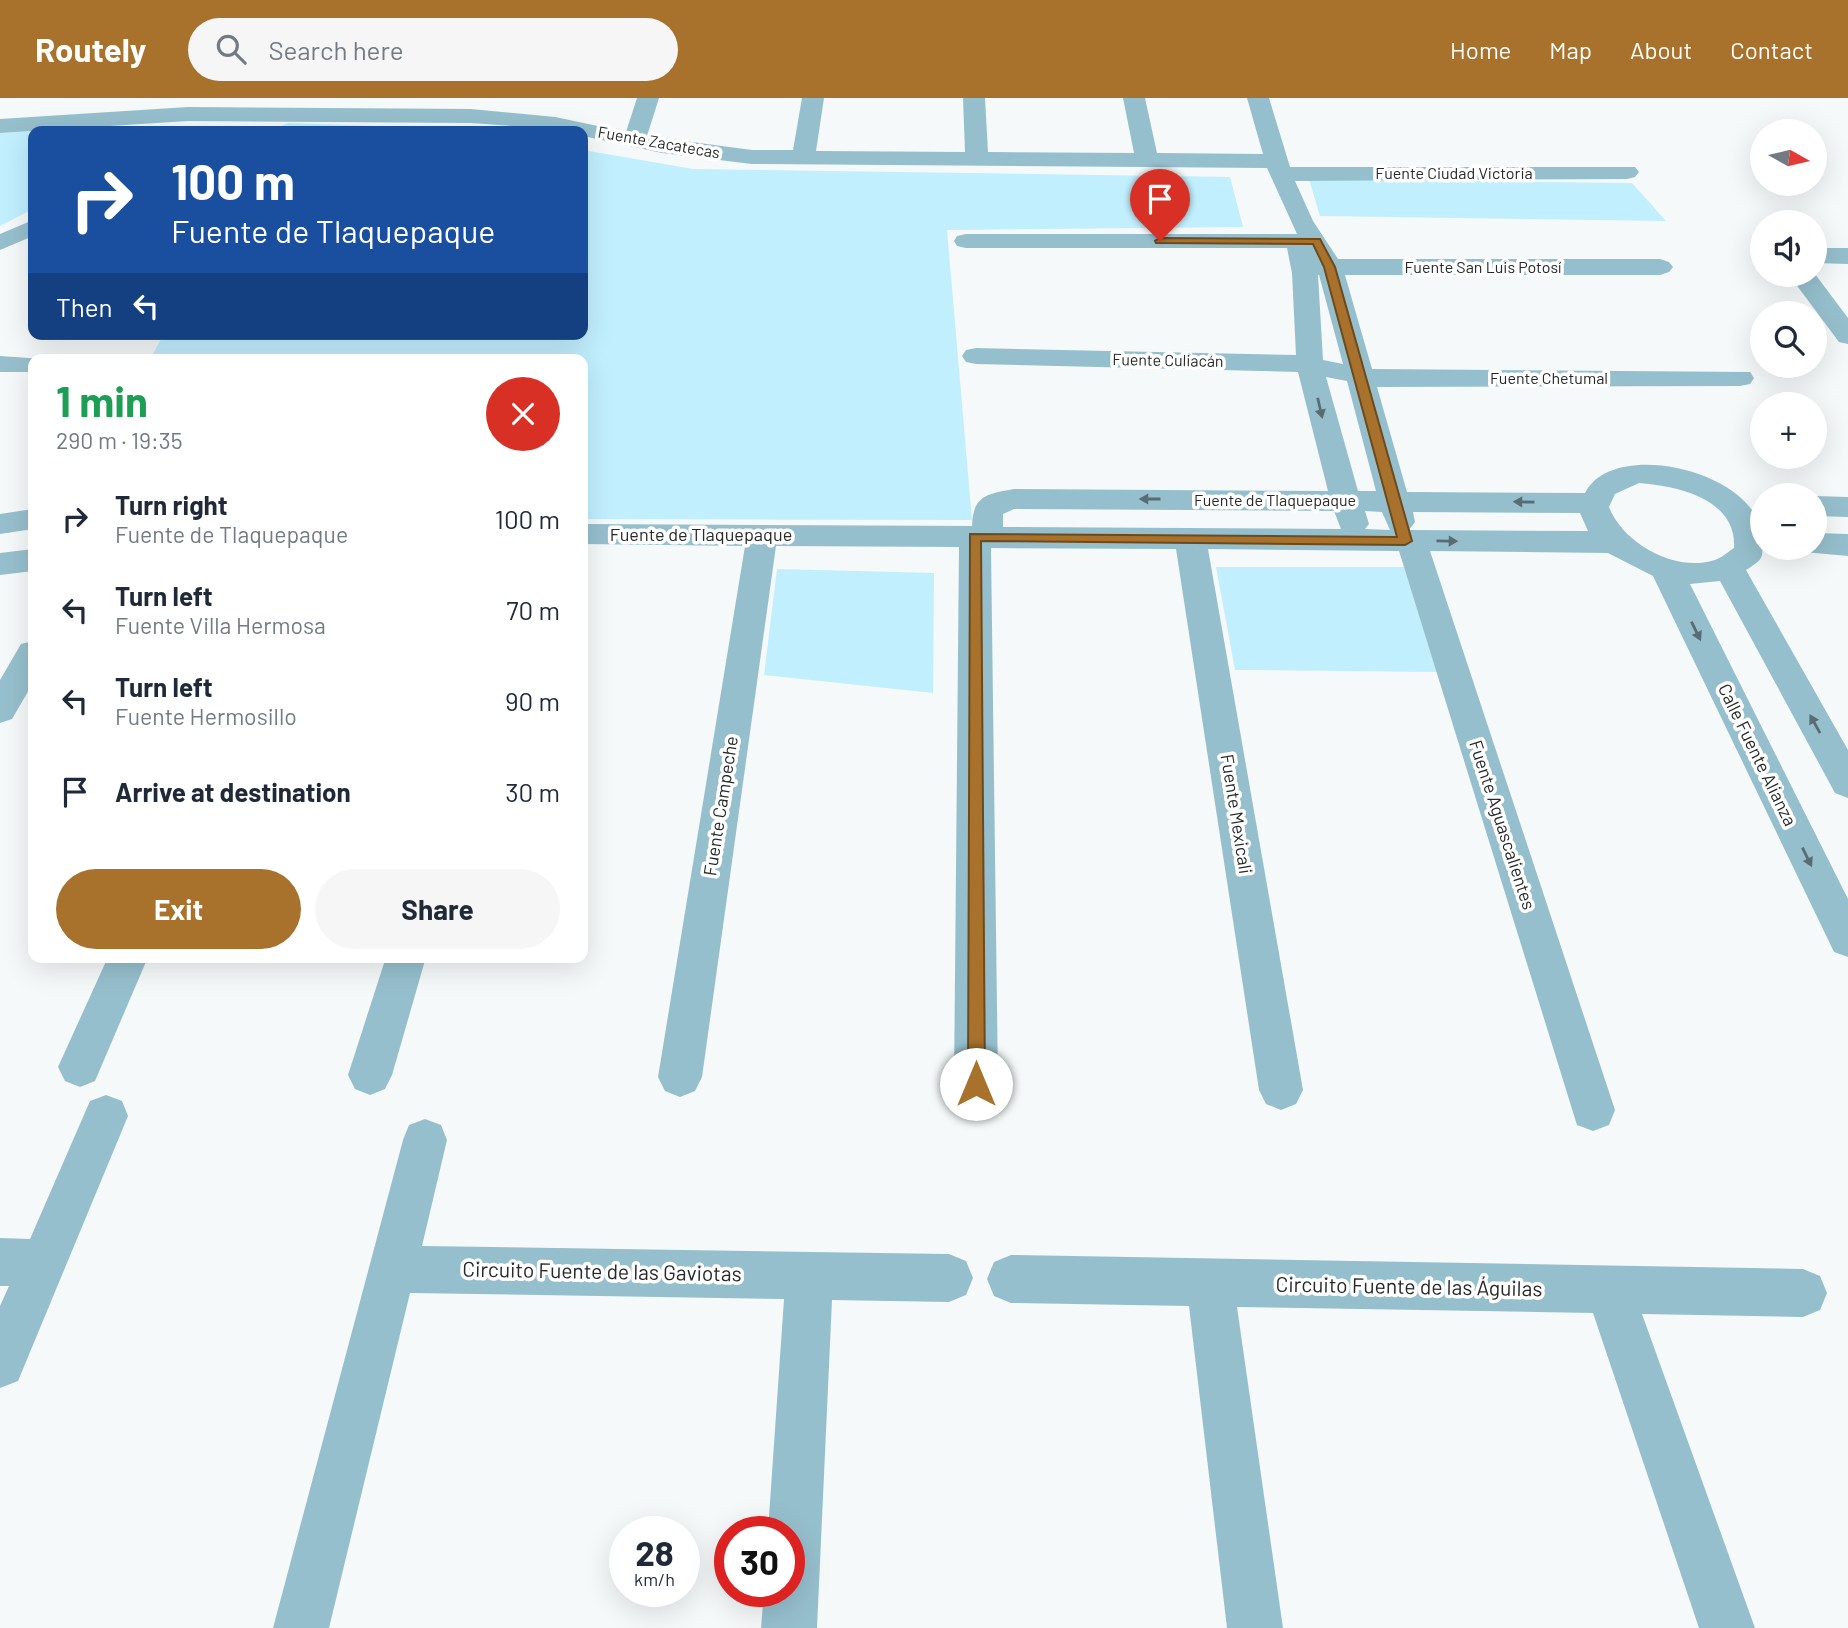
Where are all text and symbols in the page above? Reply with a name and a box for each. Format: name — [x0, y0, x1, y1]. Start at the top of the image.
search box — [188, 18, 678, 81]
text: Routely — [35, 29, 146, 69]
icon: search — [212, 30, 250, 68]
text: Search here — [268, 34, 404, 65]
text: Home — [1450, 35, 1511, 64]
text: Map — [1549, 35, 1592, 64]
text: About — [1630, 35, 1692, 64]
text: Contact — [1730, 35, 1813, 64]
north arrow — [1750, 119, 1827, 196]
map controls — [1750, 119, 1827, 560]
street label: Fuente Zacatecas — [597, 121, 722, 162]
text: 100 m — [171, 151, 295, 210]
icon: right — [56, 154, 147, 245]
street label: Fuente Ciudad Victoria — [1375, 163, 1533, 182]
pin — [1130, 169, 1190, 241]
icon: arrive — [1141, 180, 1179, 218]
button: sound — [1750, 210, 1827, 287]
text: Fuente de Tlaquepaque — [171, 211, 495, 249]
street label: Fuente San Luis Potosí — [1404, 257, 1562, 276]
icon: left — [127, 287, 165, 325]
text: Then — [56, 291, 113, 322]
button: search — [1750, 301, 1827, 378]
street label: Fuente Culiacán — [1112, 349, 1224, 370]
street label: Fuente Chetumal — [1490, 368, 1608, 387]
text: 1 min — [56, 375, 148, 425]
button: close — [486, 377, 560, 451]
button: + — [1750, 392, 1827, 469]
one-way arrow — [1315, 397, 1326, 419]
text: 290 m · 19:35 — [56, 426, 182, 454]
button: − — [1750, 483, 1827, 560]
text: Turn right — [115, 489, 228, 520]
street label: Fuente de Tlaquepaque — [1194, 490, 1356, 509]
one-way arrow — [1139, 493, 1161, 505]
one-way arrow — [1513, 496, 1535, 508]
icon: right — [56, 500, 94, 538]
text: 100 m — [495, 503, 560, 534]
text: Fuente de Tlaquepaque — [115, 520, 348, 548]
street label: Fuente de Tlaquepaque — [610, 523, 792, 545]
one-way arrow — [1437, 535, 1459, 547]
text: Turn left — [115, 580, 213, 611]
icon: left — [56, 591, 94, 629]
text: 70 m — [506, 594, 560, 625]
text: Fuente Villa Hermosa — [115, 611, 326, 639]
one-way arrow — [1690, 621, 1702, 641]
text: Turn left — [115, 671, 213, 702]
street label: Calle Fuente Alianza — [1714, 680, 1802, 829]
icon: left — [56, 682, 94, 720]
text: 90 m — [505, 685, 560, 716]
text: Fuente Hermosillo — [115, 702, 297, 730]
one-way arrow — [1809, 714, 1821, 733]
street label: Fuente Campeche — [698, 734, 742, 877]
street label: Fuente Aguascalientes — [1465, 737, 1541, 912]
street label: Fuente Mexicali — [1217, 752, 1257, 875]
icon: arrive — [56, 773, 94, 811]
text: Arrive at destination — [115, 776, 351, 807]
text: 30 m — [505, 776, 560, 807]
one-way arrow — [1801, 847, 1813, 867]
button: Exit — [56, 869, 301, 949]
button: Share — [315, 869, 560, 949]
position arrow — [939, 1047, 1013, 1121]
street label: Circuito Fuente de las Gaviotas — [462, 1256, 742, 1285]
street label: Circuito Fuente de las Águilas — [1275, 1271, 1543, 1300]
speed limit sign: 30 — [714, 1516, 805, 1607]
text: 28 — [635, 1531, 674, 1573]
text: km/h — [634, 1568, 675, 1590]

